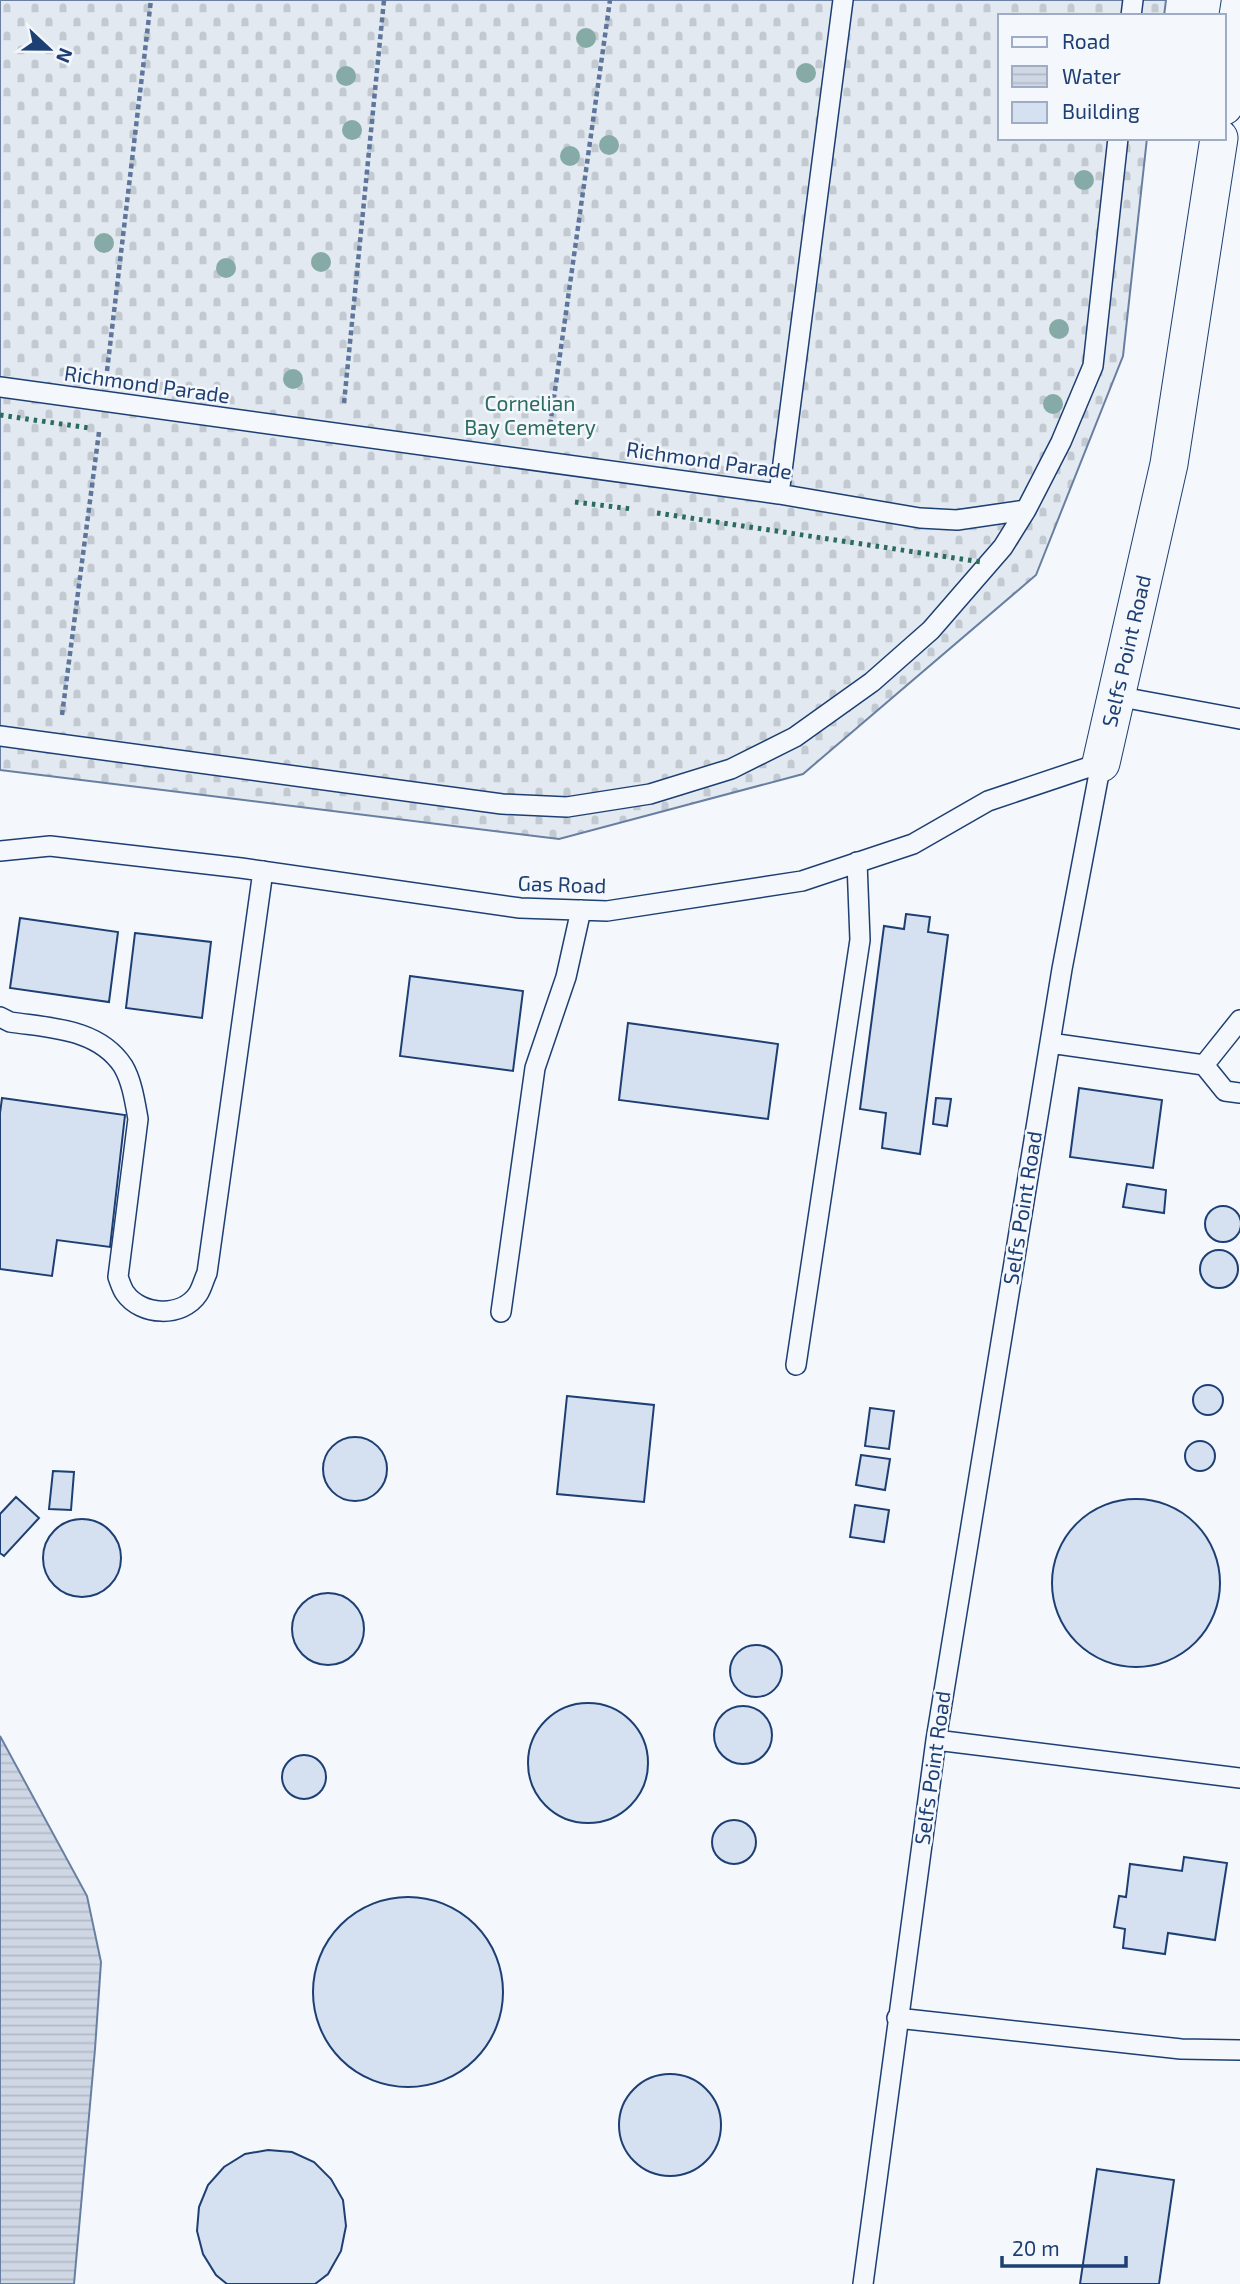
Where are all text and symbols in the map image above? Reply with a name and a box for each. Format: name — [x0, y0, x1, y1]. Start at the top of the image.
north arrow — [14, 14, 84, 84]
legend — [998, 14, 1226, 140]
text: Road — [1062, 28, 1110, 53]
text: N — [52, 45, 78, 66]
text: Water — [1062, 63, 1121, 88]
text: Building — [1062, 98, 1140, 123]
street label: Richmond Parade — [63, 360, 232, 408]
park label: Cornelian Bay Cemetery — [464, 390, 596, 439]
street label: Richmond Parade — [625, 436, 794, 484]
street label: Selfs Point Road — [1096, 572, 1155, 729]
street label: Gas Road — [517, 869, 607, 898]
street label: Selfs Point Road — [997, 1129, 1046, 1286]
street label: Selfs Point Road — [908, 1689, 955, 1846]
scale bar — [1002, 2224, 1126, 2268]
text: 20 m — [1012, 2235, 1060, 2260]

